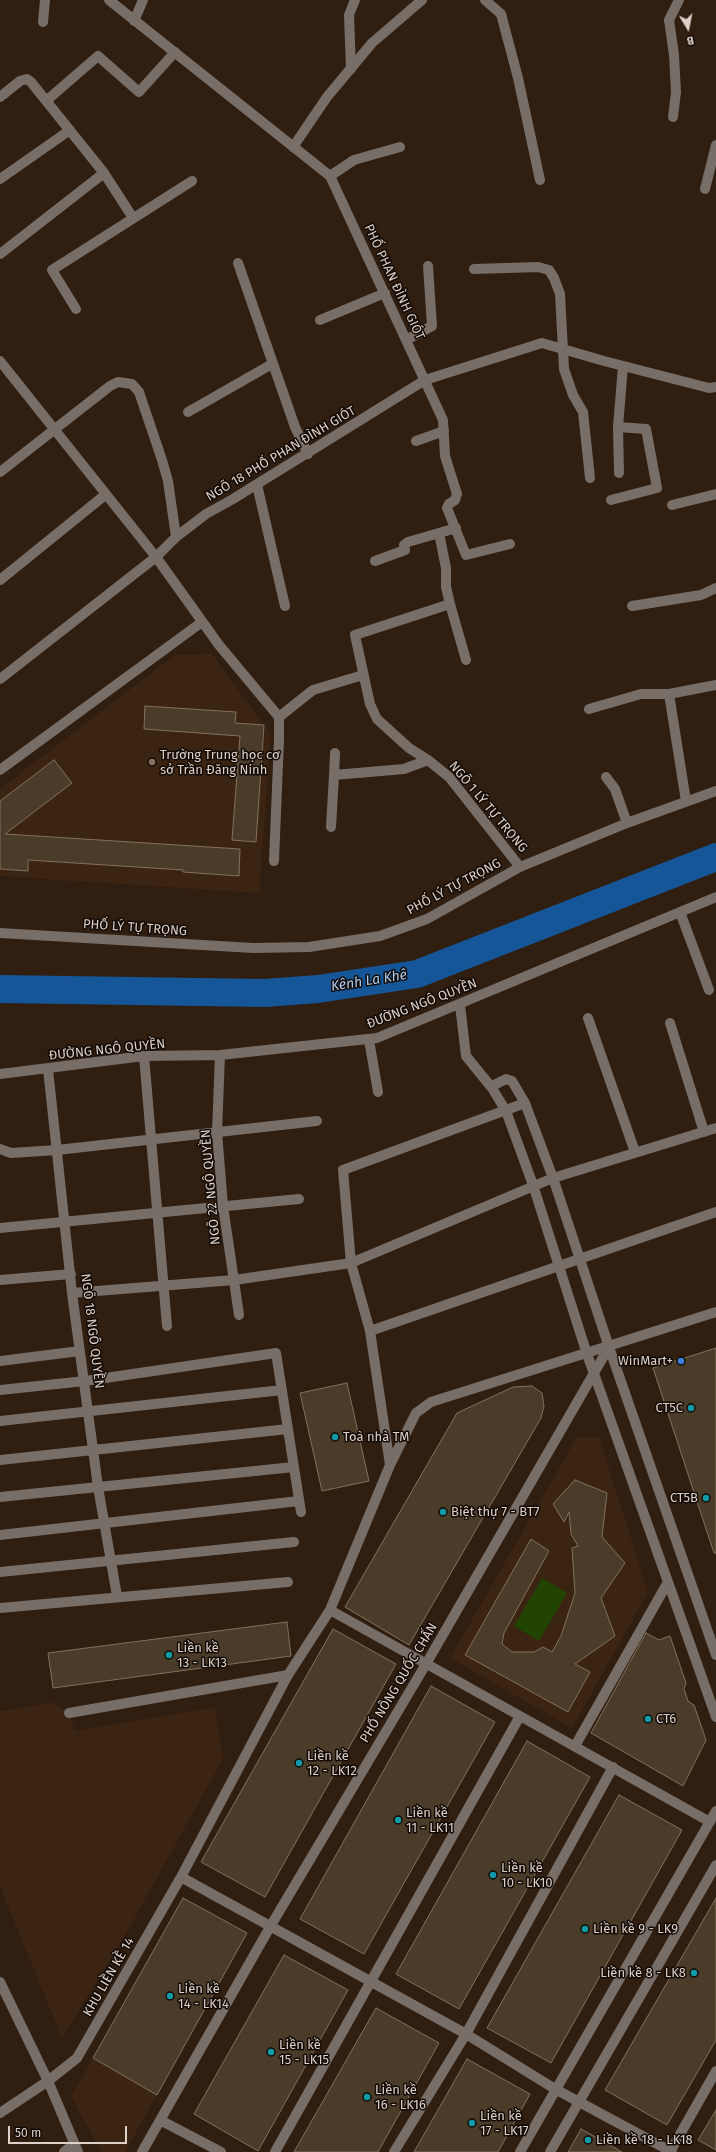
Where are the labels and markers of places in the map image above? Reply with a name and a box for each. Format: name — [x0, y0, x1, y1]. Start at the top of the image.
place label: Trường Trung học cơ sở Trần Đăng Ninh — [160, 747, 280, 778]
marker: Trường Trung học cơ sở Trần Đăng Ninh — [147, 757, 157, 767]
place label: WinMart+ — [618, 1353, 673, 1369]
marker: WinMart+ — [676, 1356, 686, 1366]
place label: CT5C — [656, 1400, 683, 1416]
marker: CT5C — [686, 1403, 696, 1413]
place label: Toà nhà TM — [343, 1429, 409, 1445]
marker: Toà nhà TM — [330, 1432, 340, 1442]
place label: CT5B — [670, 1490, 698, 1506]
marker: CT5B — [701, 1493, 711, 1503]
place label: Biệt thự 7 - BT7 — [451, 1504, 539, 1520]
marker: Biệt thự 7 - BT7 — [438, 1507, 448, 1517]
place label: Liền kề 13 - LK13 — [177, 1640, 227, 1671]
marker: Liền kề 13 - LK13 — [164, 1650, 174, 1660]
place label: CT6 — [656, 1711, 676, 1727]
marker: CT6 — [643, 1714, 653, 1724]
place label: Liền kề 12 - LK12 — [307, 1748, 357, 1779]
marker: Liền kề 12 - LK12 — [294, 1758, 304, 1768]
place label: Liền kề 11 - LK11 — [406, 1805, 454, 1836]
marker: Liền kề 11 - LK11 — [393, 1815, 403, 1825]
place label: Liền kề 10 - LK10 — [501, 1860, 553, 1891]
marker: Liền kề 10 - LK10 — [488, 1870, 498, 1880]
place label: Liền kề 9 - LK9 — [593, 1921, 678, 1937]
marker: Liền kề 9 - LK9 — [580, 1924, 590, 1934]
place label: Liền kề 8 - LK8 — [600, 1965, 686, 1981]
marker: Liền kề 8 - LK8 — [689, 1968, 699, 1978]
place label: Liền kề 14 - LK14 — [178, 1981, 229, 2012]
marker: Liền kề 14 - LK14 — [165, 1991, 175, 2001]
place label: Liền kề 15 - LK15 — [279, 2037, 329, 2068]
marker: Liền kề 15 - LK15 — [266, 2047, 276, 2057]
place label: Liền kề 16 - LK16 — [375, 2082, 426, 2113]
marker: Liền kề 16 - LK16 — [362, 2092, 372, 2102]
place label: Liền kề 17 - LK17 — [480, 2108, 529, 2139]
marker: Liền kề 17 - LK17 — [467, 2118, 477, 2128]
place label: Liền kề 18 - LK18 — [596, 2132, 693, 2148]
marker: Liền kề 18 - LK18 — [583, 2135, 593, 2145]

